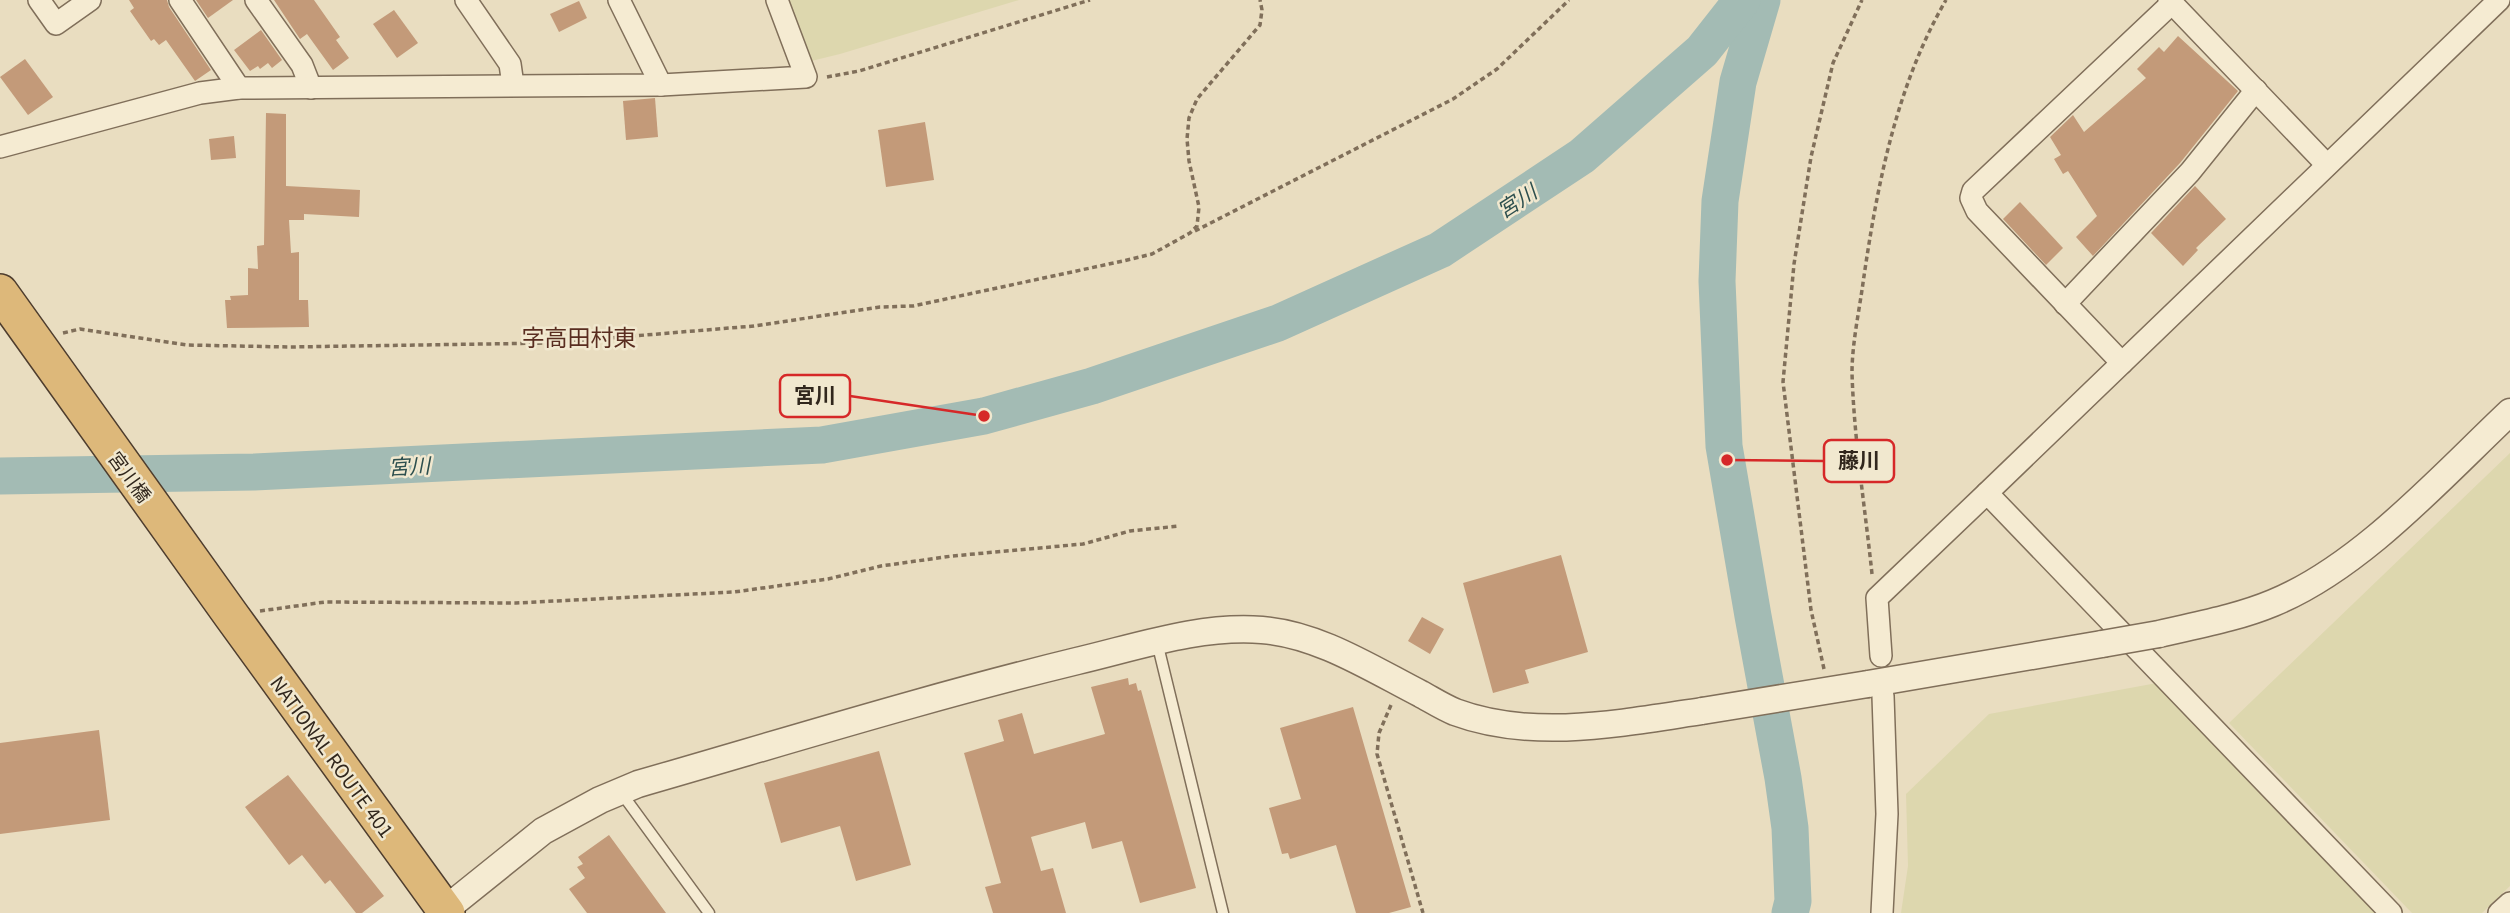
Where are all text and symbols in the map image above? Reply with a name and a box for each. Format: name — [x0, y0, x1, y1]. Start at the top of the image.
water label: 宮川 — [1490, 175, 1543, 224]
district label: 字高田村東 — [522, 319, 637, 353]
callout: 宮川 — [780, 375, 850, 417]
text: 宮川 — [794, 379, 836, 409]
callout: 藤川 — [1824, 440, 1894, 482]
text: 藤川 — [1838, 444, 1880, 474]
street label: 宮川橋 — [103, 445, 159, 507]
water label: 宮川 — [387, 449, 433, 481]
street label: NATIONAL ROUTE 401 — [265, 670, 401, 842]

